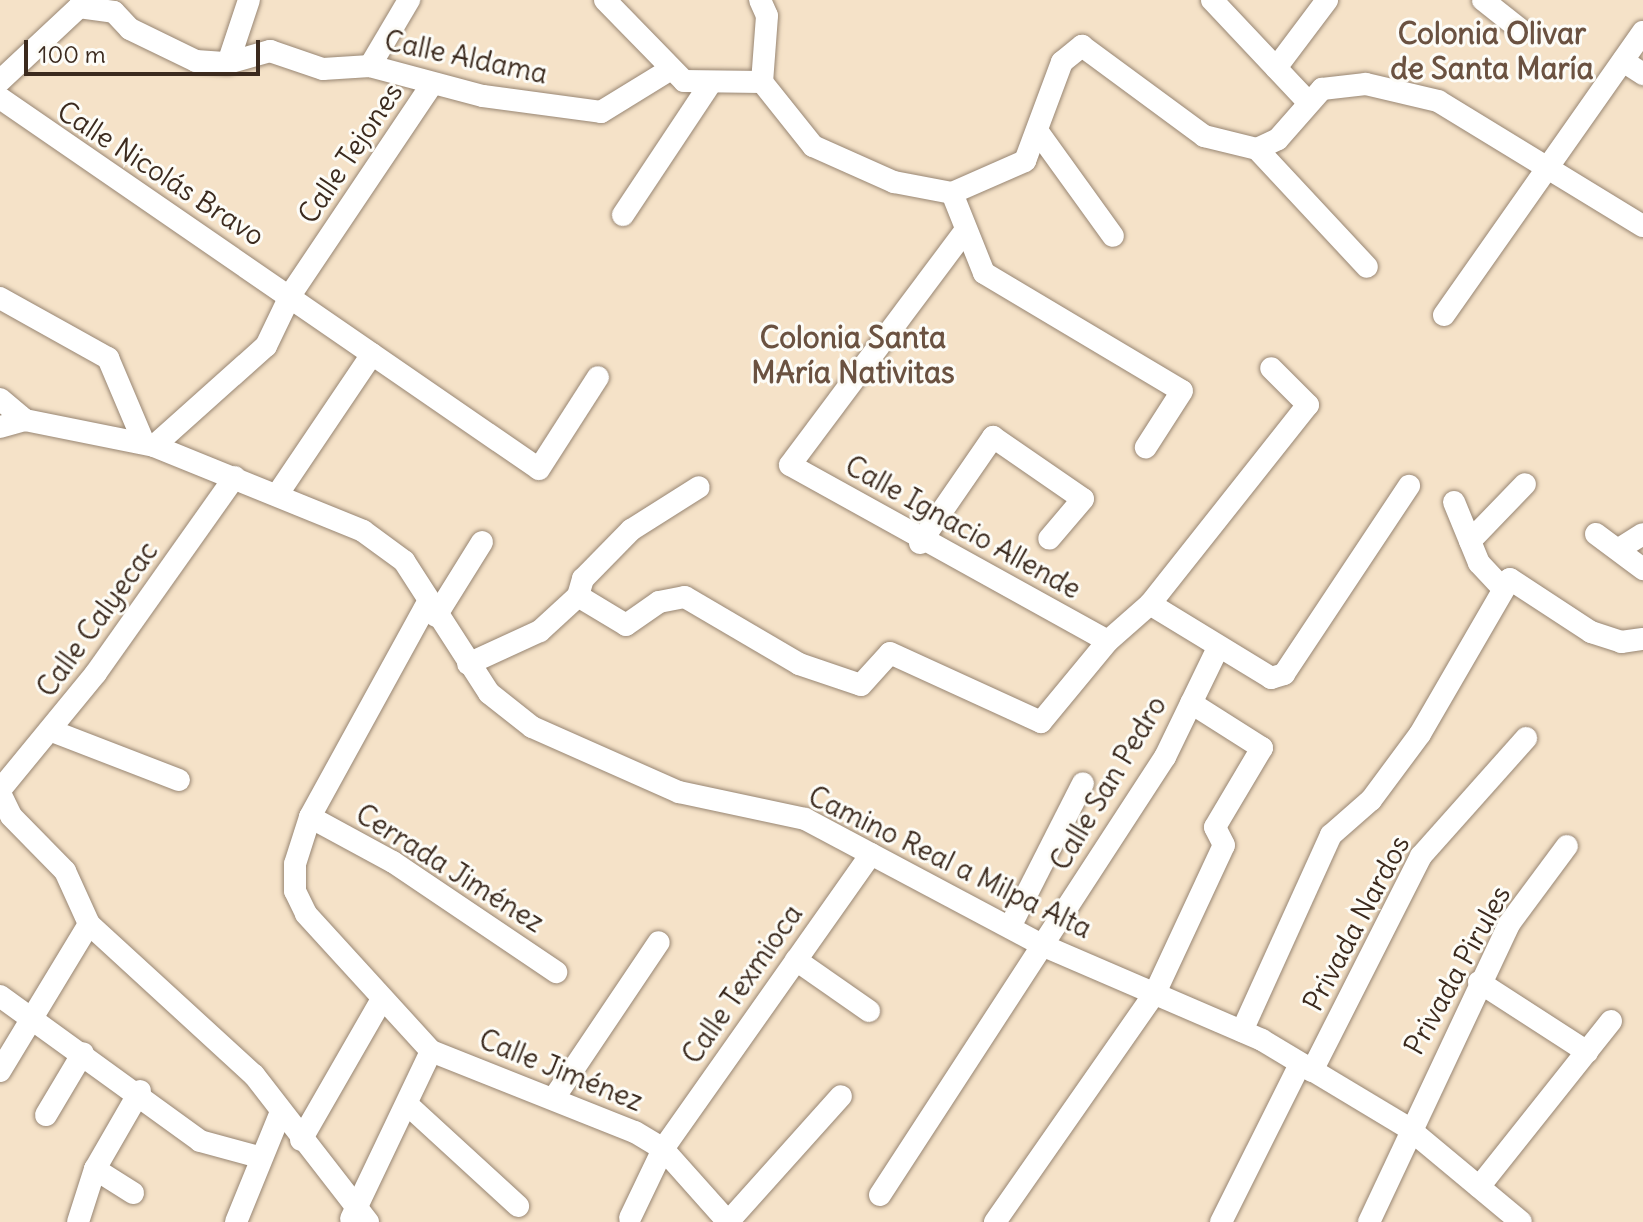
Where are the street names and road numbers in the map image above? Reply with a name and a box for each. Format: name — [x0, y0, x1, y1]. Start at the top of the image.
street label: Calle Aldama — [381, 23, 551, 91]
street label: Calle Tejones — [291, 76, 409, 230]
street label: Calle Nicolás Bravo — [51, 94, 271, 252]
street label: Calle Ignacio Allende — [839, 448, 1087, 606]
street label: Calle Calyecac — [29, 535, 165, 703]
street label: Calle San Pedro — [1043, 690, 1173, 876]
street label: Camino Real a Milpa Alta — [803, 779, 1097, 945]
street label: Cerrada Jiménez — [350, 797, 550, 939]
street label: Privada Nardos — [1296, 829, 1416, 1017]
street label: Privada Pirules — [1397, 880, 1517, 1060]
street label: Calle Texmioca — [675, 898, 809, 1070]
street label: Calle Jiménez — [474, 1022, 648, 1118]

